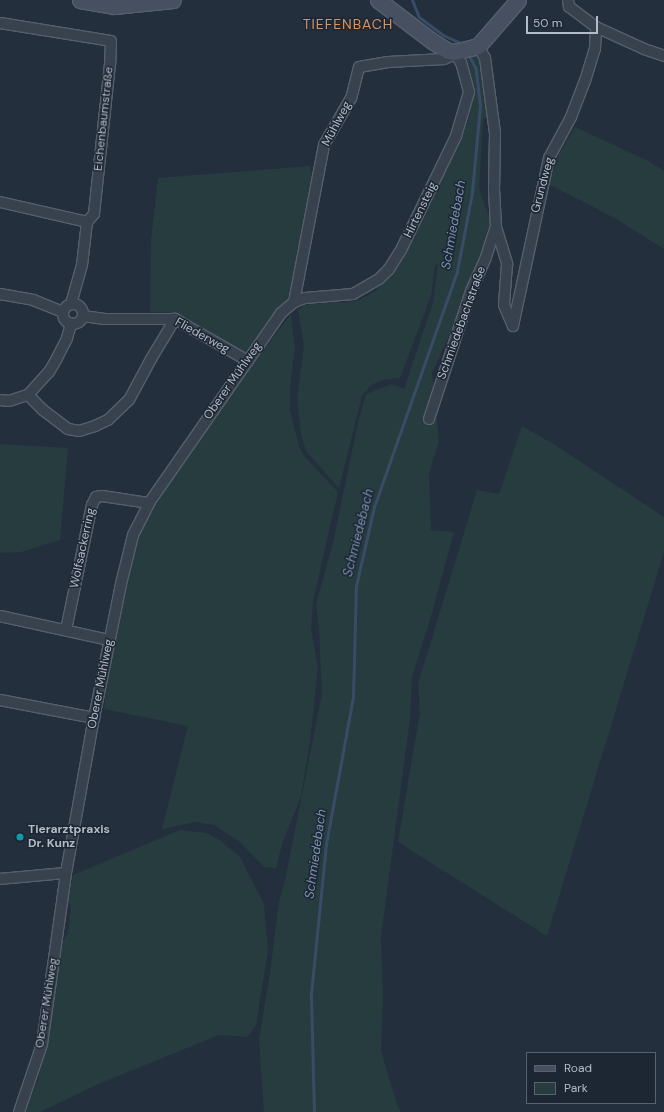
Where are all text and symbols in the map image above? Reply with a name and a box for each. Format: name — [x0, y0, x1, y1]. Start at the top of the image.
scale bar — [528, 8, 600, 34]
text: 50 m — [533, 15, 562, 31]
district label: TIEFENBACH — [303, 16, 393, 32]
street label: Eichenbaumstraße — [91, 66, 117, 172]
street label: Mühlweg — [319, 99, 355, 149]
street label: Grundweg — [529, 155, 557, 215]
water label: Schmiedebach — [438, 179, 470, 271]
street label: Hirtensteig — [401, 180, 441, 240]
street label: Schmiedebachstraße — [435, 264, 489, 382]
street label: Fliederweg — [172, 315, 232, 357]
street label: Oberer Mühlweg — [201, 340, 265, 422]
water label: Schmiedebach — [341, 487, 377, 579]
street label: Wolfsackerring — [67, 506, 99, 590]
street label: Oberer Mühlweg — [85, 638, 117, 730]
water label: Schmiedebach — [302, 808, 330, 900]
place label: Tierarztpraxis Dr. Kunz — [28, 823, 110, 851]
marker: Tierarztpraxis Dr. Kunz — [15, 832, 25, 842]
street label: Oberer Mühlweg — [33, 957, 61, 1049]
legend — [526, 1052, 656, 1104]
text: Road — [564, 1060, 592, 1076]
text: Park — [564, 1080, 588, 1096]

